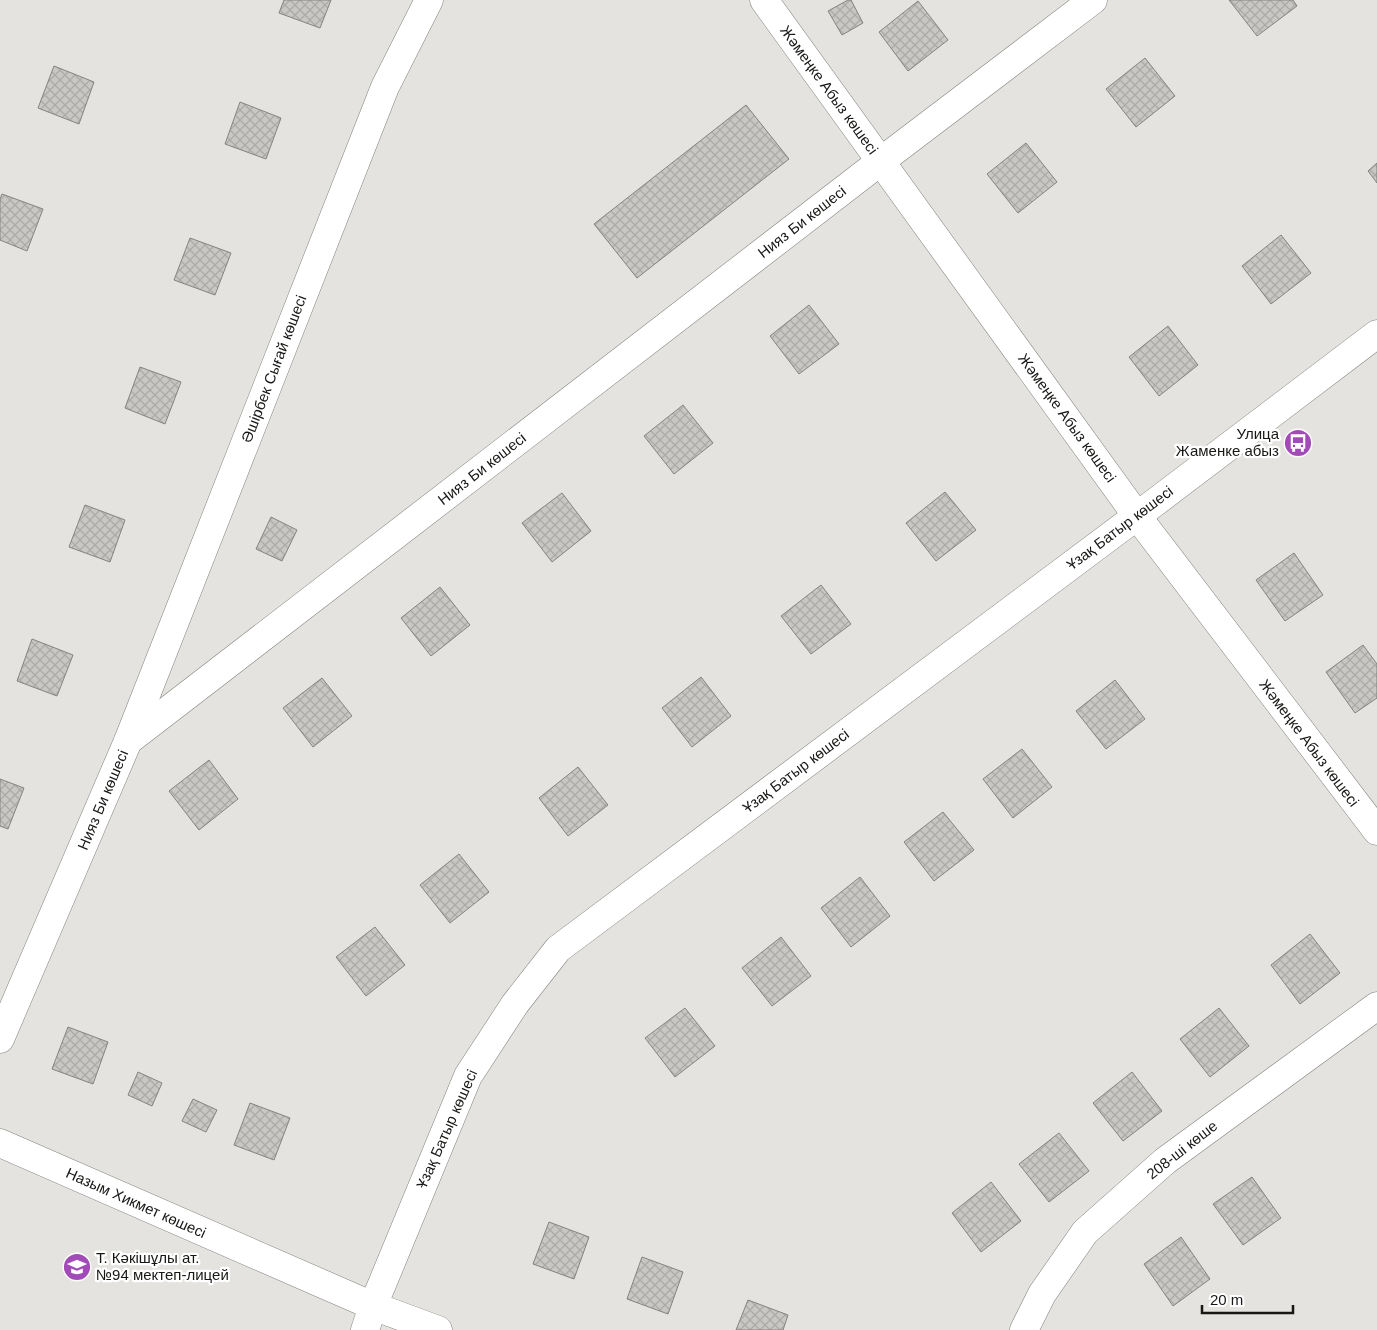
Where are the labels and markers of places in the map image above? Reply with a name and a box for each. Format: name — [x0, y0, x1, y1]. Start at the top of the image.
place label: Улица Жаменке абыз — [1176, 425, 1280, 459]
bus stop icon: Улица Жаменке абыз — [1283, 428, 1313, 458]
place label: Т. Кәкішұлы ат. №94 мектеп-лицей — [96, 1249, 229, 1283]
school or university icon: Т. Кәкішұлы ат. №94 мектеп-лицей — [62, 1252, 92, 1282]

